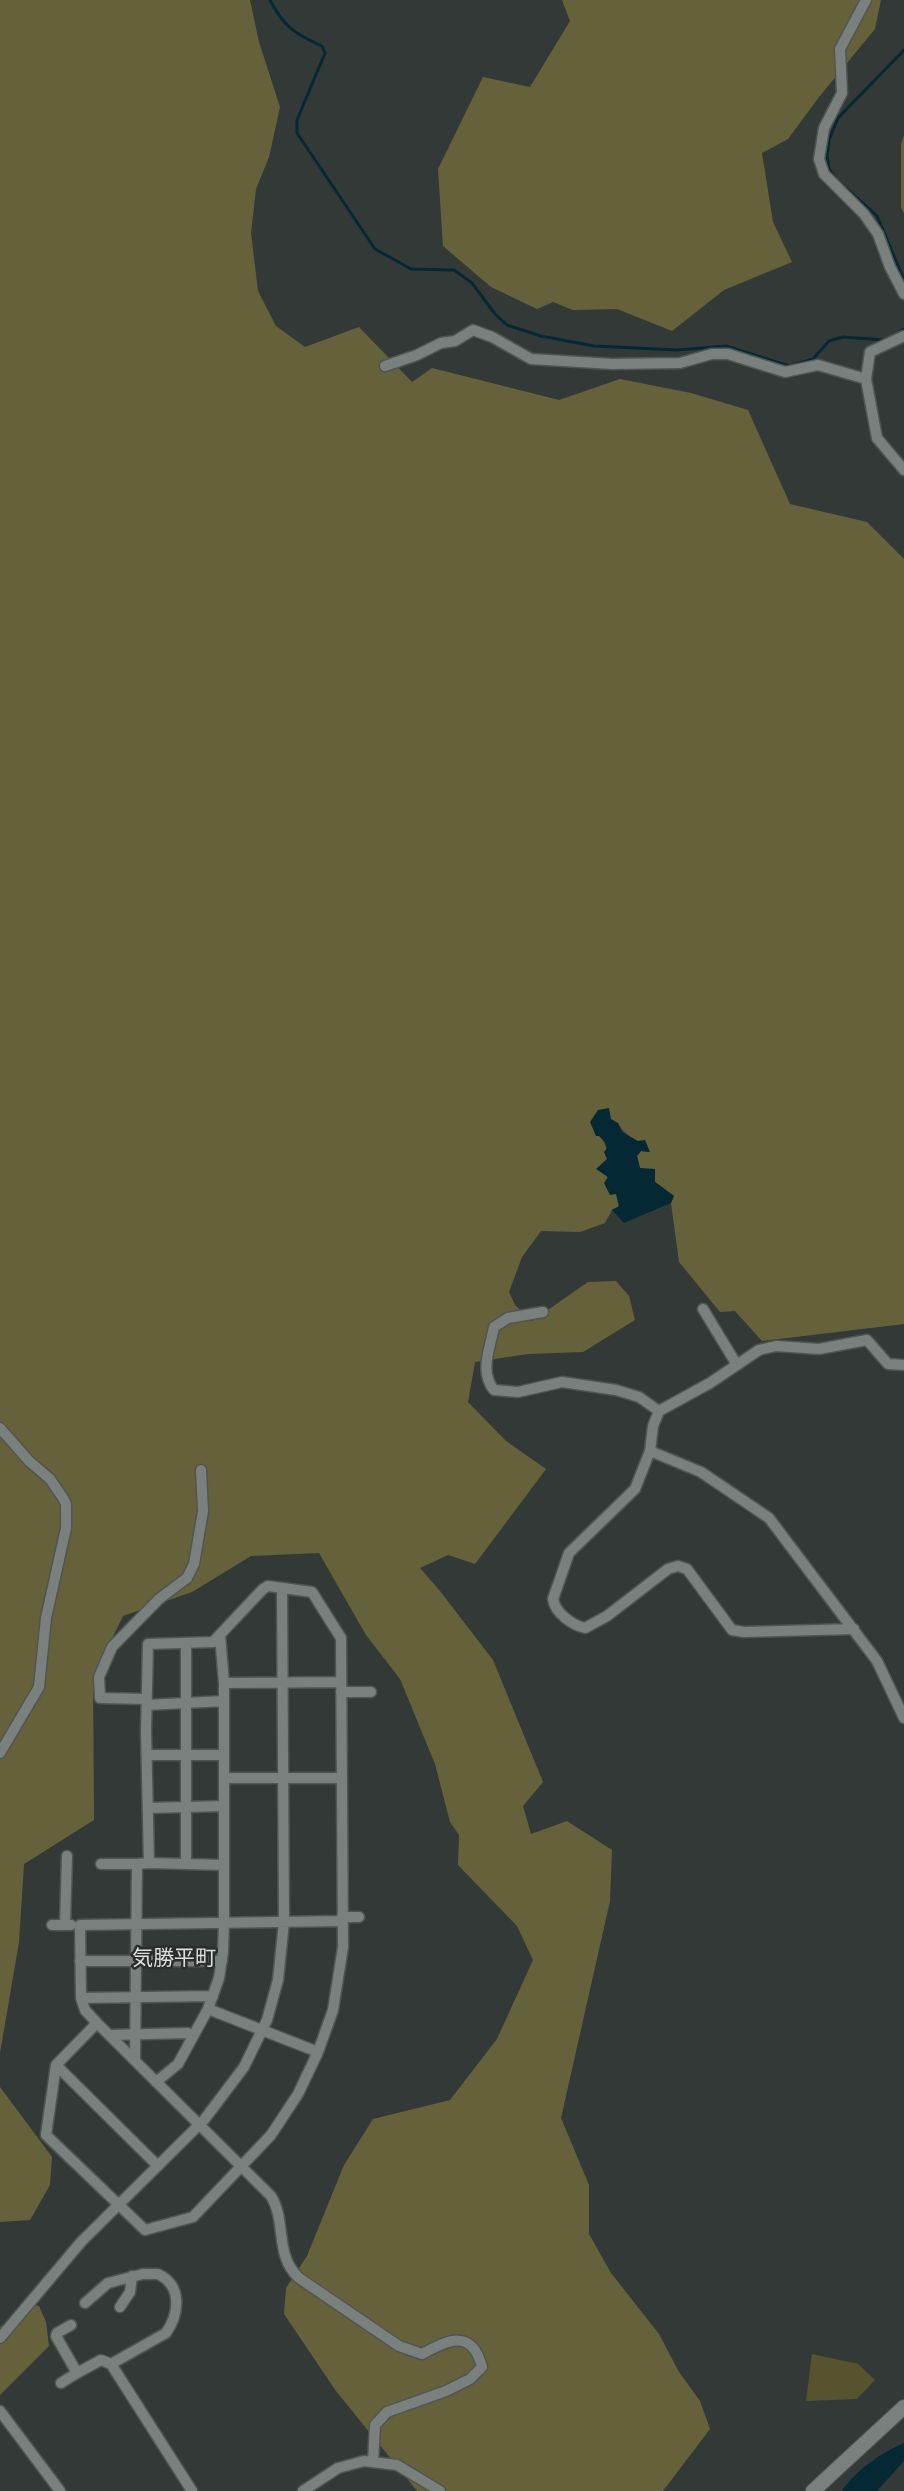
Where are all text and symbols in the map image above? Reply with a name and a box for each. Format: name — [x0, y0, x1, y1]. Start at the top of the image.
district label: 気勝平町 — [132, 1946, 216, 1972]

